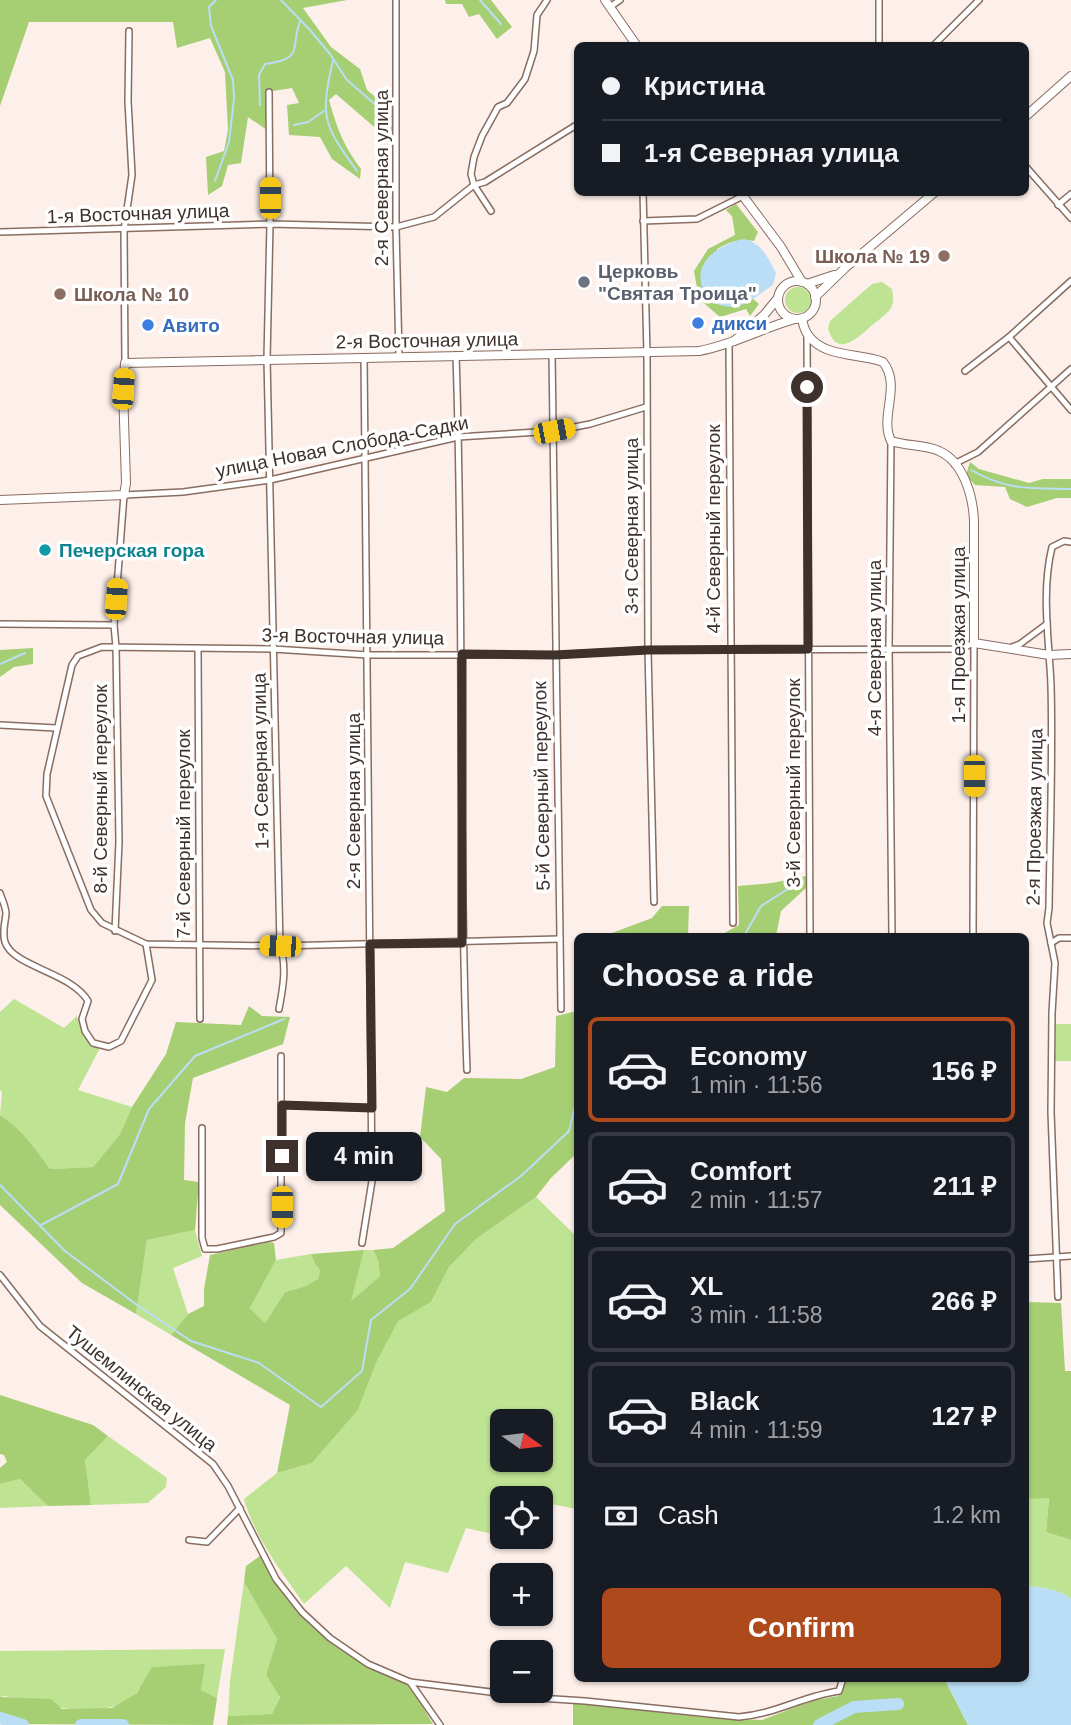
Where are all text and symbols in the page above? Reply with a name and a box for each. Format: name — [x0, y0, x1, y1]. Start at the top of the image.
text: Кристина — [644, 71, 765, 101]
street label: 2-я Северная улица — [371, 89, 392, 266]
text: 1-я Северная улица — [644, 138, 899, 168]
car — [260, 177, 281, 219]
street label: 1-я Восточная улица — [46, 200, 230, 227]
place label: Школа № 19 — [815, 246, 930, 267]
marker: Школа № 19 — [936, 248, 952, 264]
place label: Церковь "Святая Троица" — [598, 261, 757, 304]
marker: Церковь "Святая Троица" — [576, 274, 592, 290]
place label: Школа № 10 — [74, 284, 189, 305]
marker: Школа № 10 — [52, 286, 68, 302]
place label: дикси — [712, 313, 767, 334]
place label: Авито — [162, 315, 220, 336]
marker: дикси — [690, 315, 706, 331]
marker: Авито — [140, 317, 156, 333]
street label: 2-я Восточная улица — [336, 328, 519, 353]
car — [112, 367, 135, 411]
route start — [791, 371, 823, 403]
street label: улица Новая Слобода-Садки — [214, 412, 470, 481]
car — [532, 417, 577, 445]
street label: 4-й Северный переулок — [703, 424, 724, 634]
street label: 3-я Северная улица — [621, 437, 642, 614]
place label: Печерская гора — [59, 540, 205, 561]
marker: Печерская гора — [37, 542, 53, 558]
street label: 1-я Проезжая улица — [948, 546, 969, 724]
street label: 4-я Северная улица — [864, 559, 885, 736]
car — [105, 577, 128, 621]
street label: 3-я Восточная улица — [262, 624, 445, 649]
street label: 1-я Северная улица — [248, 672, 273, 849]
street label: 3-й Северный переулок — [783, 678, 804, 888]
street label: 5-й Северный переулок — [529, 681, 554, 891]
street label: 8-й Северный переулок — [90, 684, 111, 894]
street label: 2-я Северная улица — [343, 712, 364, 889]
street label: 2-я Проезжая улица — [1022, 728, 1047, 906]
street label: 7-й Северный переулок — [173, 729, 194, 939]
car — [964, 755, 985, 797]
car — [259, 935, 302, 957]
text: Choose a ride — [602, 957, 814, 993]
icon: car — [606, 1038, 669, 1101]
text: Economy — [690, 1041, 807, 1071]
text: 156 ₽ — [931, 1056, 997, 1086]
text: 1 min · 11:56 — [690, 1072, 823, 1098]
callout: 4 min — [306, 1132, 422, 1180]
route end — [266, 1140, 298, 1172]
text: 4 min — [334, 1143, 394, 1169]
icon: car — [606, 1153, 669, 1216]
text: Comfort — [690, 1156, 791, 1186]
text: 211 ₽ — [933, 1171, 997, 1201]
car — [272, 1186, 293, 1228]
text: 2 min · 11:57 — [690, 1187, 823, 1213]
icon: car — [606, 1268, 669, 1331]
text: XL — [690, 1271, 723, 1301]
text: 266 ₽ — [931, 1286, 997, 1316]
text: 3 min · 11:58 — [690, 1302, 823, 1328]
street label: Тушемлинская улица — [62, 1321, 222, 1456]
icon: car — [606, 1383, 669, 1446]
text: Black — [690, 1386, 759, 1416]
text: 127 ₽ — [931, 1401, 997, 1431]
north arrow — [490, 1409, 553, 1472]
map controls — [490, 1409, 553, 1703]
text: 4 min · 11:59 — [690, 1417, 823, 1443]
button: locate — [490, 1486, 553, 1549]
icon: cash — [602, 1497, 640, 1535]
text: Cash — [658, 1500, 719, 1530]
text: 1.2 km — [932, 1502, 1001, 1528]
button: + — [490, 1563, 553, 1626]
button: Confirm — [602, 1588, 1001, 1668]
button: − — [490, 1640, 553, 1703]

